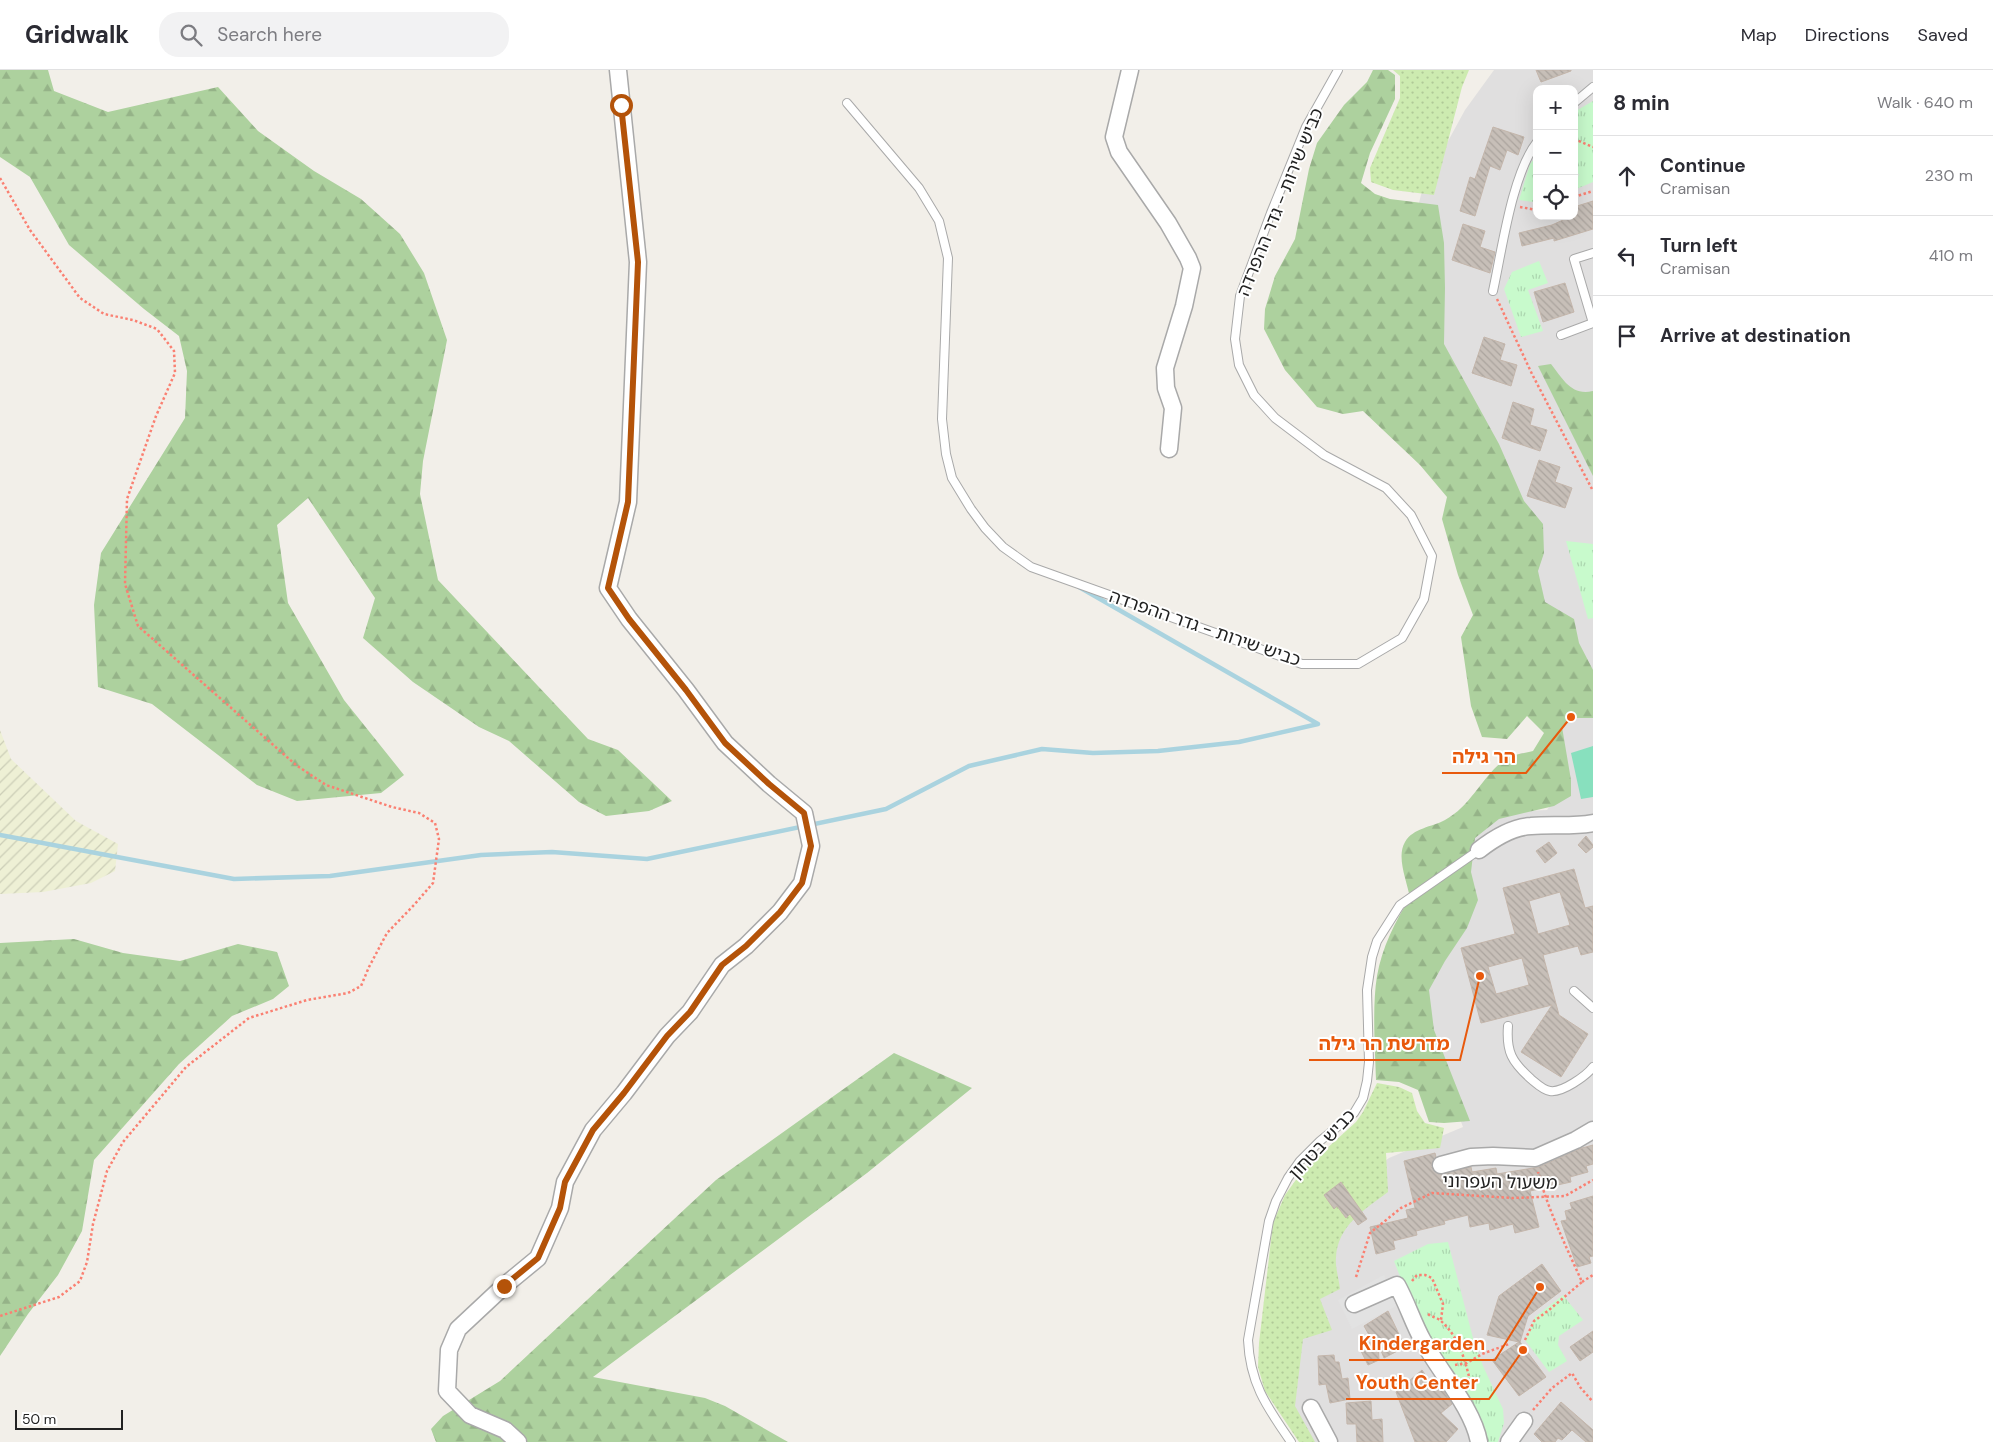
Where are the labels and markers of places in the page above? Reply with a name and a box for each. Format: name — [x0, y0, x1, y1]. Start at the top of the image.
callout: הר גילה — [1442, 739, 1526, 773]
callout: מדרשת הר גילה — [1309, 1026, 1460, 1060]
callout: Kindergarden — [1349, 1326, 1495, 1360]
callout: Youth Center — [1346, 1365, 1489, 1399]

